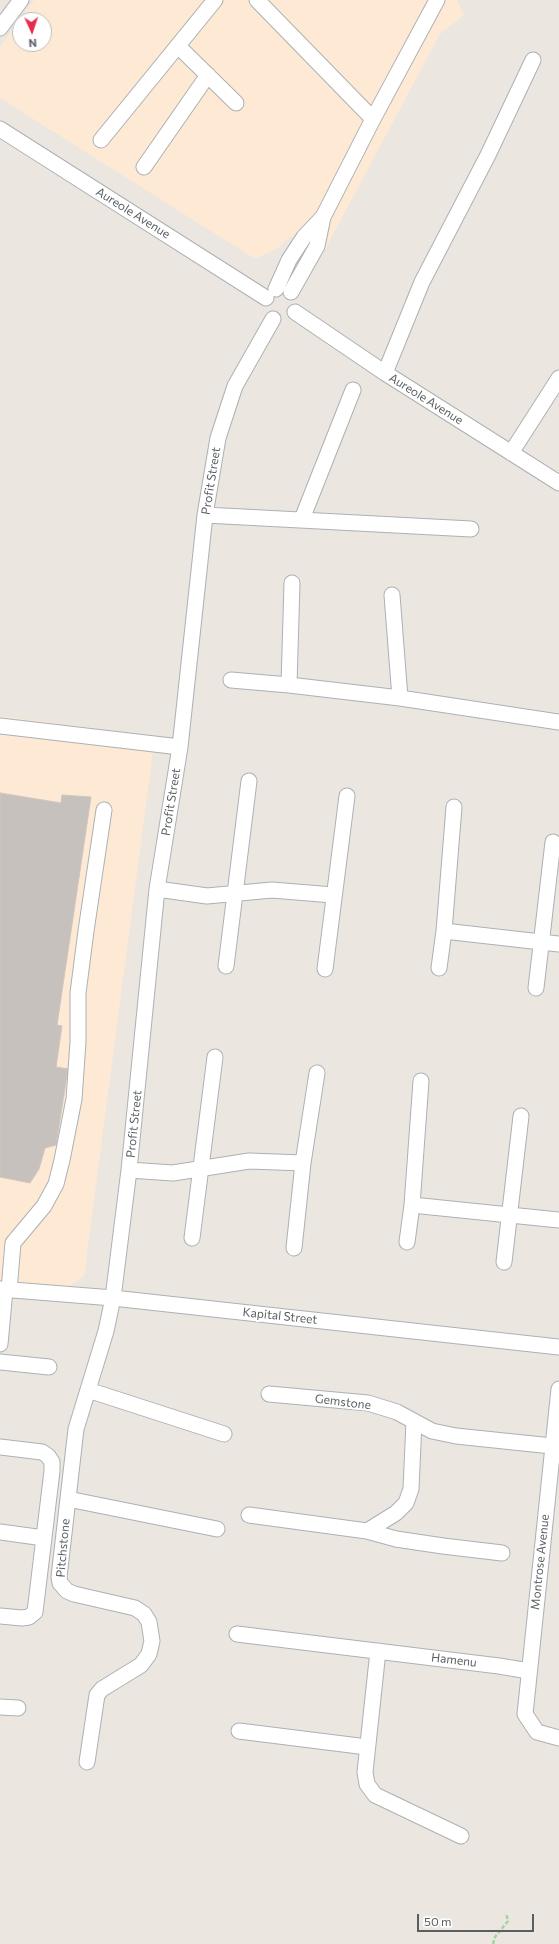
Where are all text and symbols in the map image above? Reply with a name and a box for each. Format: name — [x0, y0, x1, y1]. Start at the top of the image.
north arrow — [12, 12, 52, 52]
text: N — [28, 37, 37, 50]
street label: Aureole Avenue — [93, 184, 173, 242]
street label: Aureole Avenue — [386, 370, 466, 428]
street label: Profit Street — [199, 446, 223, 516]
street label: Profit Street — [159, 767, 183, 837]
street label: Profit Street — [123, 1089, 145, 1159]
street label: Kapital Street — [242, 1305, 318, 1327]
street label: Gemstone — [314, 1391, 372, 1413]
street label: Montrose Avenue — [528, 1513, 552, 1611]
street label: Pitchstone — [53, 1518, 73, 1578]
street label: Hamenu — [430, 1650, 478, 1670]
scale bar — [419, 1906, 536, 1932]
text: 50 m — [424, 1914, 452, 1928]

